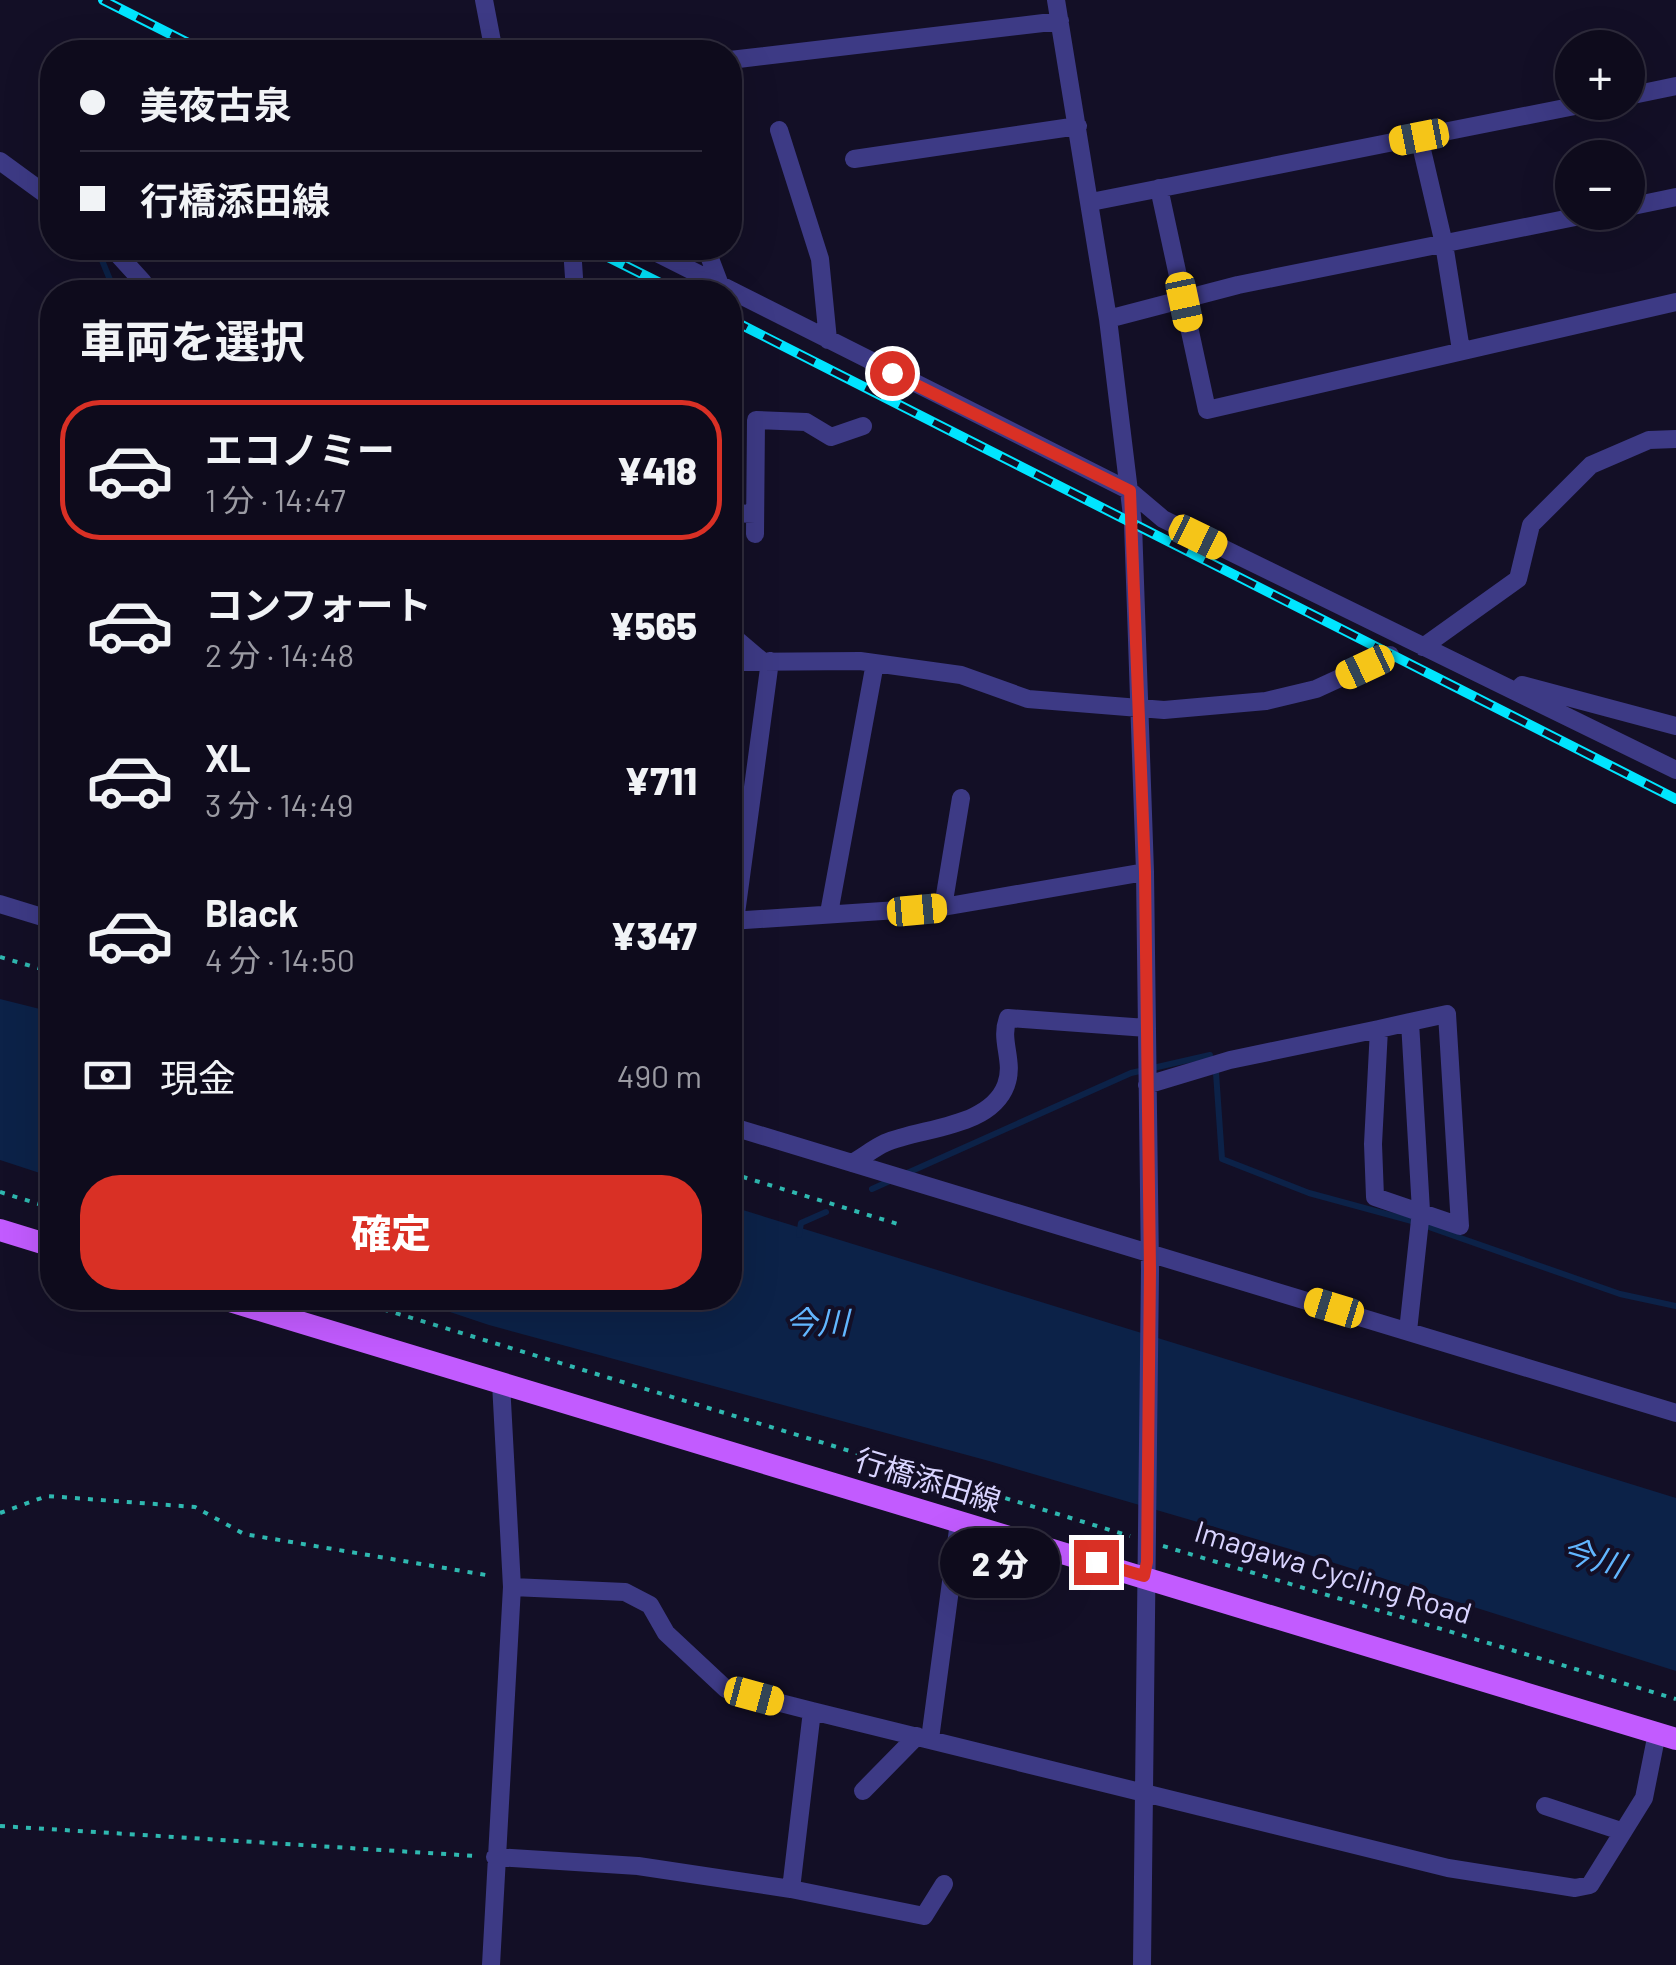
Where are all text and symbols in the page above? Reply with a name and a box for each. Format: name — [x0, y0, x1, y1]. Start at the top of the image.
map controls — [1555, 30, 1645, 230]
button: + — [1555, 30, 1645, 120]
text: 美夜古泉 — [140, 81, 292, 127]
car — [1387, 117, 1451, 157]
button: − — [1555, 140, 1645, 230]
text: 行橋添田線 — [140, 177, 330, 223]
car — [1163, 270, 1205, 334]
text: 車両を選択 — [80, 313, 305, 367]
route start — [870, 351, 915, 396]
icon: car — [85, 425, 175, 515]
text: エコノミー — [205, 426, 395, 472]
text: ¥418 — [617, 447, 697, 493]
text: 1 分 · 14:47 — [205, 480, 346, 518]
car — [1164, 510, 1232, 564]
icon: car — [85, 580, 175, 670]
text: コンフォート — [205, 581, 432, 627]
text: ¥565 — [609, 602, 697, 648]
text: 2 分 · 14:48 — [205, 635, 354, 673]
car — [1331, 641, 1399, 693]
text: XL — [205, 734, 251, 780]
icon: car — [85, 735, 175, 825]
text: ¥711 — [624, 757, 697, 803]
text: 3 分 · 14:49 — [205, 785, 353, 823]
text: Black — [205, 889, 299, 935]
icon: car — [85, 890, 175, 980]
car — [886, 892, 948, 928]
text: ¥347 — [611, 912, 697, 958]
text: 4 分 · 14:50 — [205, 940, 355, 978]
icon: cash — [80, 1048, 135, 1103]
text: 現金 — [160, 1054, 236, 1100]
text: 490 m — [617, 1056, 702, 1094]
button: 確定 — [80, 1175, 702, 1290]
car — [1301, 1285, 1367, 1331]
water label: 今川 — [785, 1302, 852, 1340]
street label: 行橋添田線 — [852, 1440, 1006, 1518]
street label: Imagawa Cycling Road — [1191, 1512, 1477, 1630]
callout: 2 分 — [941, 1527, 1061, 1597]
water label: 今川 — [1557, 1529, 1633, 1584]
route end — [1074, 1540, 1119, 1585]
text: 2 分 — [972, 1544, 1028, 1582]
car — [721, 1674, 787, 1718]

